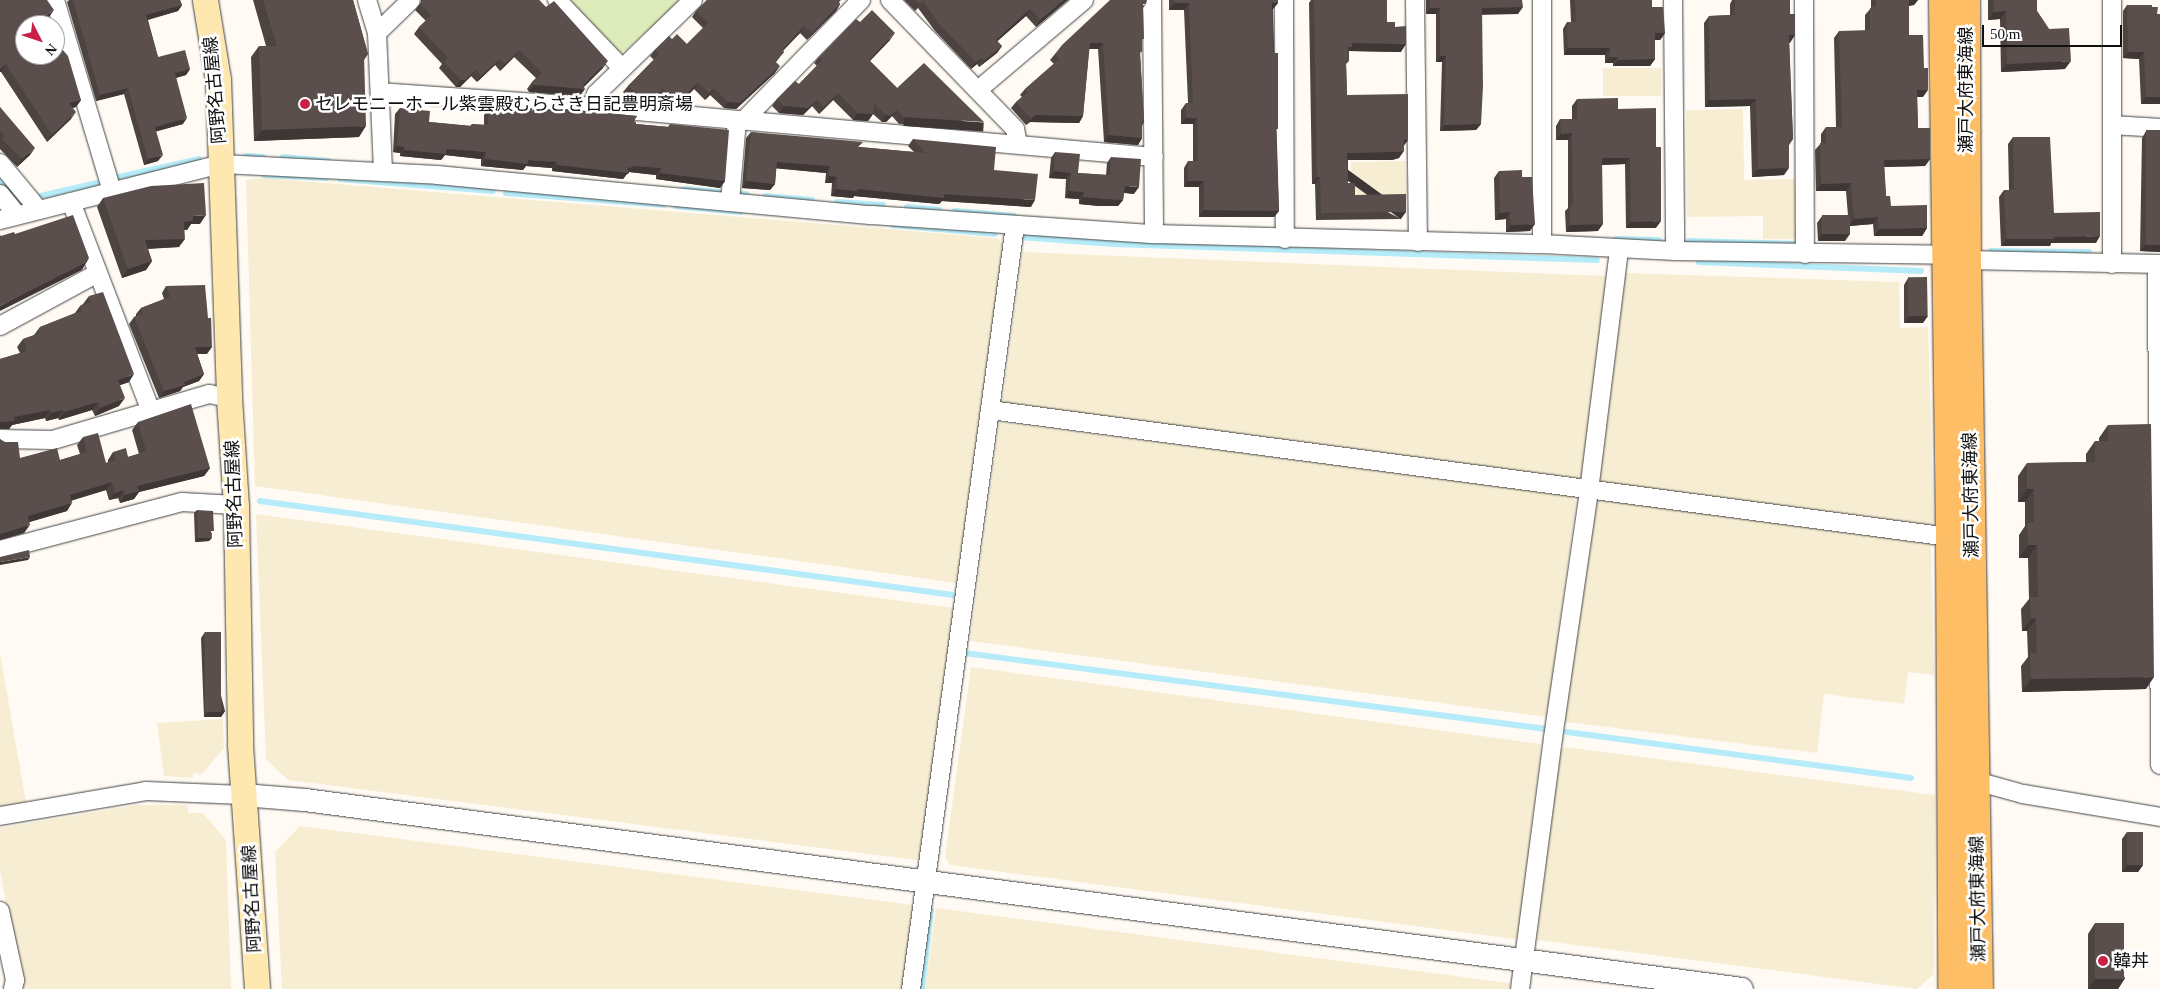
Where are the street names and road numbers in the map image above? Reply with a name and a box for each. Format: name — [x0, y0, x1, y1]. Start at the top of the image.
street label: 瀬戸大府東海線 — [1955, 27, 1977, 153]
street label: 阿野名古屋線 — [200, 35, 230, 145]
street label: 瀬戸大府東海線 — [1959, 432, 1983, 558]
street label: 阿野名古屋線 — [221, 440, 247, 548]
street label: 瀬戸大府東海線 — [1966, 836, 1990, 962]
street label: 阿野名古屋線 — [238, 845, 266, 953]

